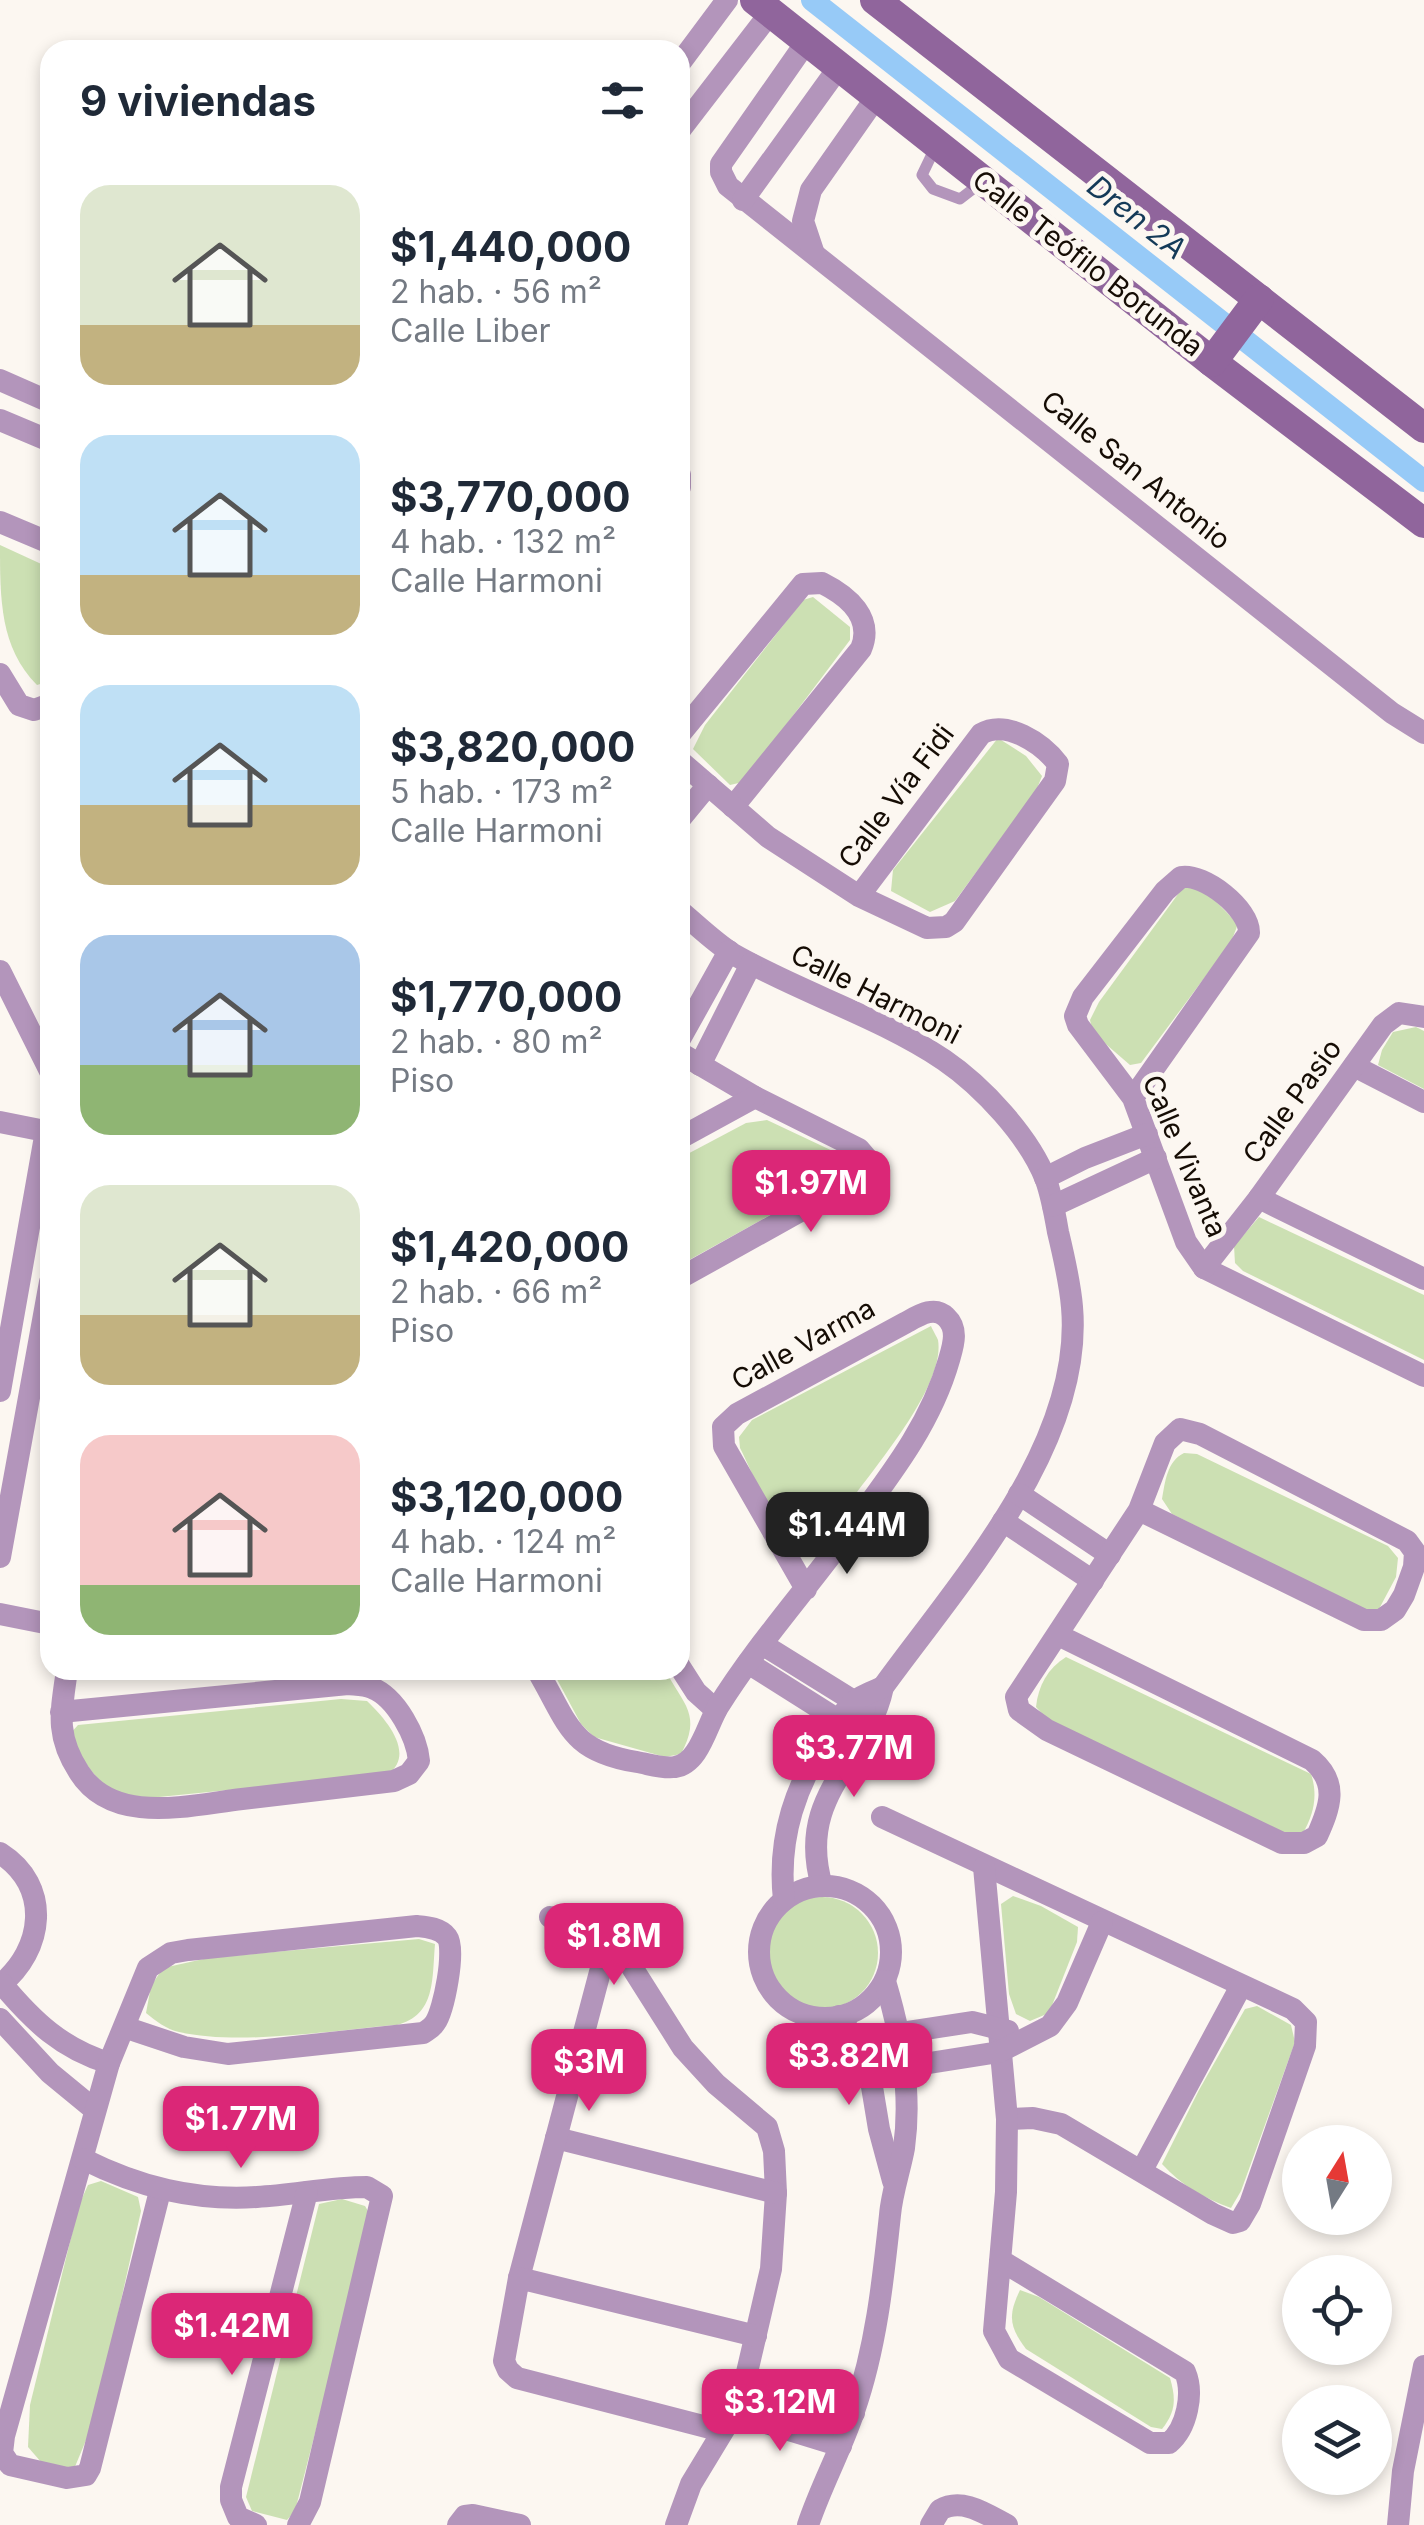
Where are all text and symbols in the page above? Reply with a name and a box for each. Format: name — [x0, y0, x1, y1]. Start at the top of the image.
icon: filters — [595, 73, 650, 128]
text: 9 viviendas — [80, 75, 316, 126]
street label: Calle Teófilo Borunda — [966, 162, 1210, 364]
water label: Dren 2A — [1081, 167, 1193, 267]
text: $1,440,000 — [390, 221, 631, 272]
icon: home — [160, 225, 280, 345]
text: 2 hab. · 56 m² — [390, 272, 602, 311]
text: Calle Liber — [390, 311, 551, 350]
street label: Calle San Antonio — [1034, 383, 1238, 557]
text: $3,770,000 — [390, 471, 631, 522]
icon: home — [160, 475, 280, 595]
text: 4 hab. · 132 m² — [390, 522, 616, 561]
text: Calle Harmoni — [390, 561, 603, 600]
street label: Calle Vía Fidi — [831, 718, 961, 874]
text: $3,820,000 — [390, 721, 635, 772]
icon: home — [160, 725, 280, 845]
text: 5 hab. · 173 m² — [390, 772, 613, 811]
text: Calle Harmoni — [390, 811, 603, 850]
street label: Calle Harmoni — [785, 937, 967, 1051]
text: $1,770,000 — [390, 971, 622, 1022]
icon: home — [160, 975, 280, 1095]
text: 2 hab. · 80 m² — [390, 1022, 603, 1061]
street label: Calle Pasio — [1235, 1032, 1349, 1170]
text: Piso — [390, 1061, 454, 1100]
street label: Calle Vivanta — [1136, 1070, 1234, 1242]
pin: $1.97M — [730, 1150, 892, 1235]
text: $1.97M — [754, 1163, 868, 1202]
text: $1,420,000 — [390, 1221, 629, 1272]
icon: home — [160, 1225, 280, 1345]
text: 2 hab. · 66 m² — [390, 1272, 602, 1311]
street label: Calle Varma — [725, 1291, 881, 1397]
text: Piso — [390, 1311, 454, 1350]
text: $3,120,000 — [390, 1471, 623, 1522]
icon: home — [160, 1475, 280, 1595]
pin: $1.44M — [766, 1492, 928, 1577]
text: $1.44M — [788, 1505, 906, 1544]
text: 4 hab. · 124 m² — [390, 1522, 616, 1561]
text: Calle Harmoni — [390, 1561, 603, 1600]
pin: $3.77M — [773, 1715, 935, 1800]
text: $3.77M — [795, 1728, 913, 1767]
pin: $1.8M — [544, 1903, 684, 1988]
text: $1.8M — [566, 1916, 662, 1955]
pin: $3.82M — [768, 2023, 930, 2108]
pin: $3M — [541, 2029, 637, 2114]
text: $3.82M — [788, 2036, 910, 2075]
text: $3M — [553, 2042, 625, 2081]
pin: $1.77M — [160, 2086, 322, 2171]
text: $1.77M — [185, 2099, 297, 2138]
north arrow — [1282, 2125, 1392, 2235]
map controls — [1282, 2125, 1392, 2495]
button: locate — [1282, 2255, 1392, 2365]
pin: $1.42M — [151, 2293, 313, 2378]
text: $1.42M — [173, 2306, 291, 2345]
pin: $3.12M — [699, 2369, 861, 2454]
text: $3.12M — [724, 2382, 836, 2421]
button: layers — [1282, 2385, 1392, 2495]

